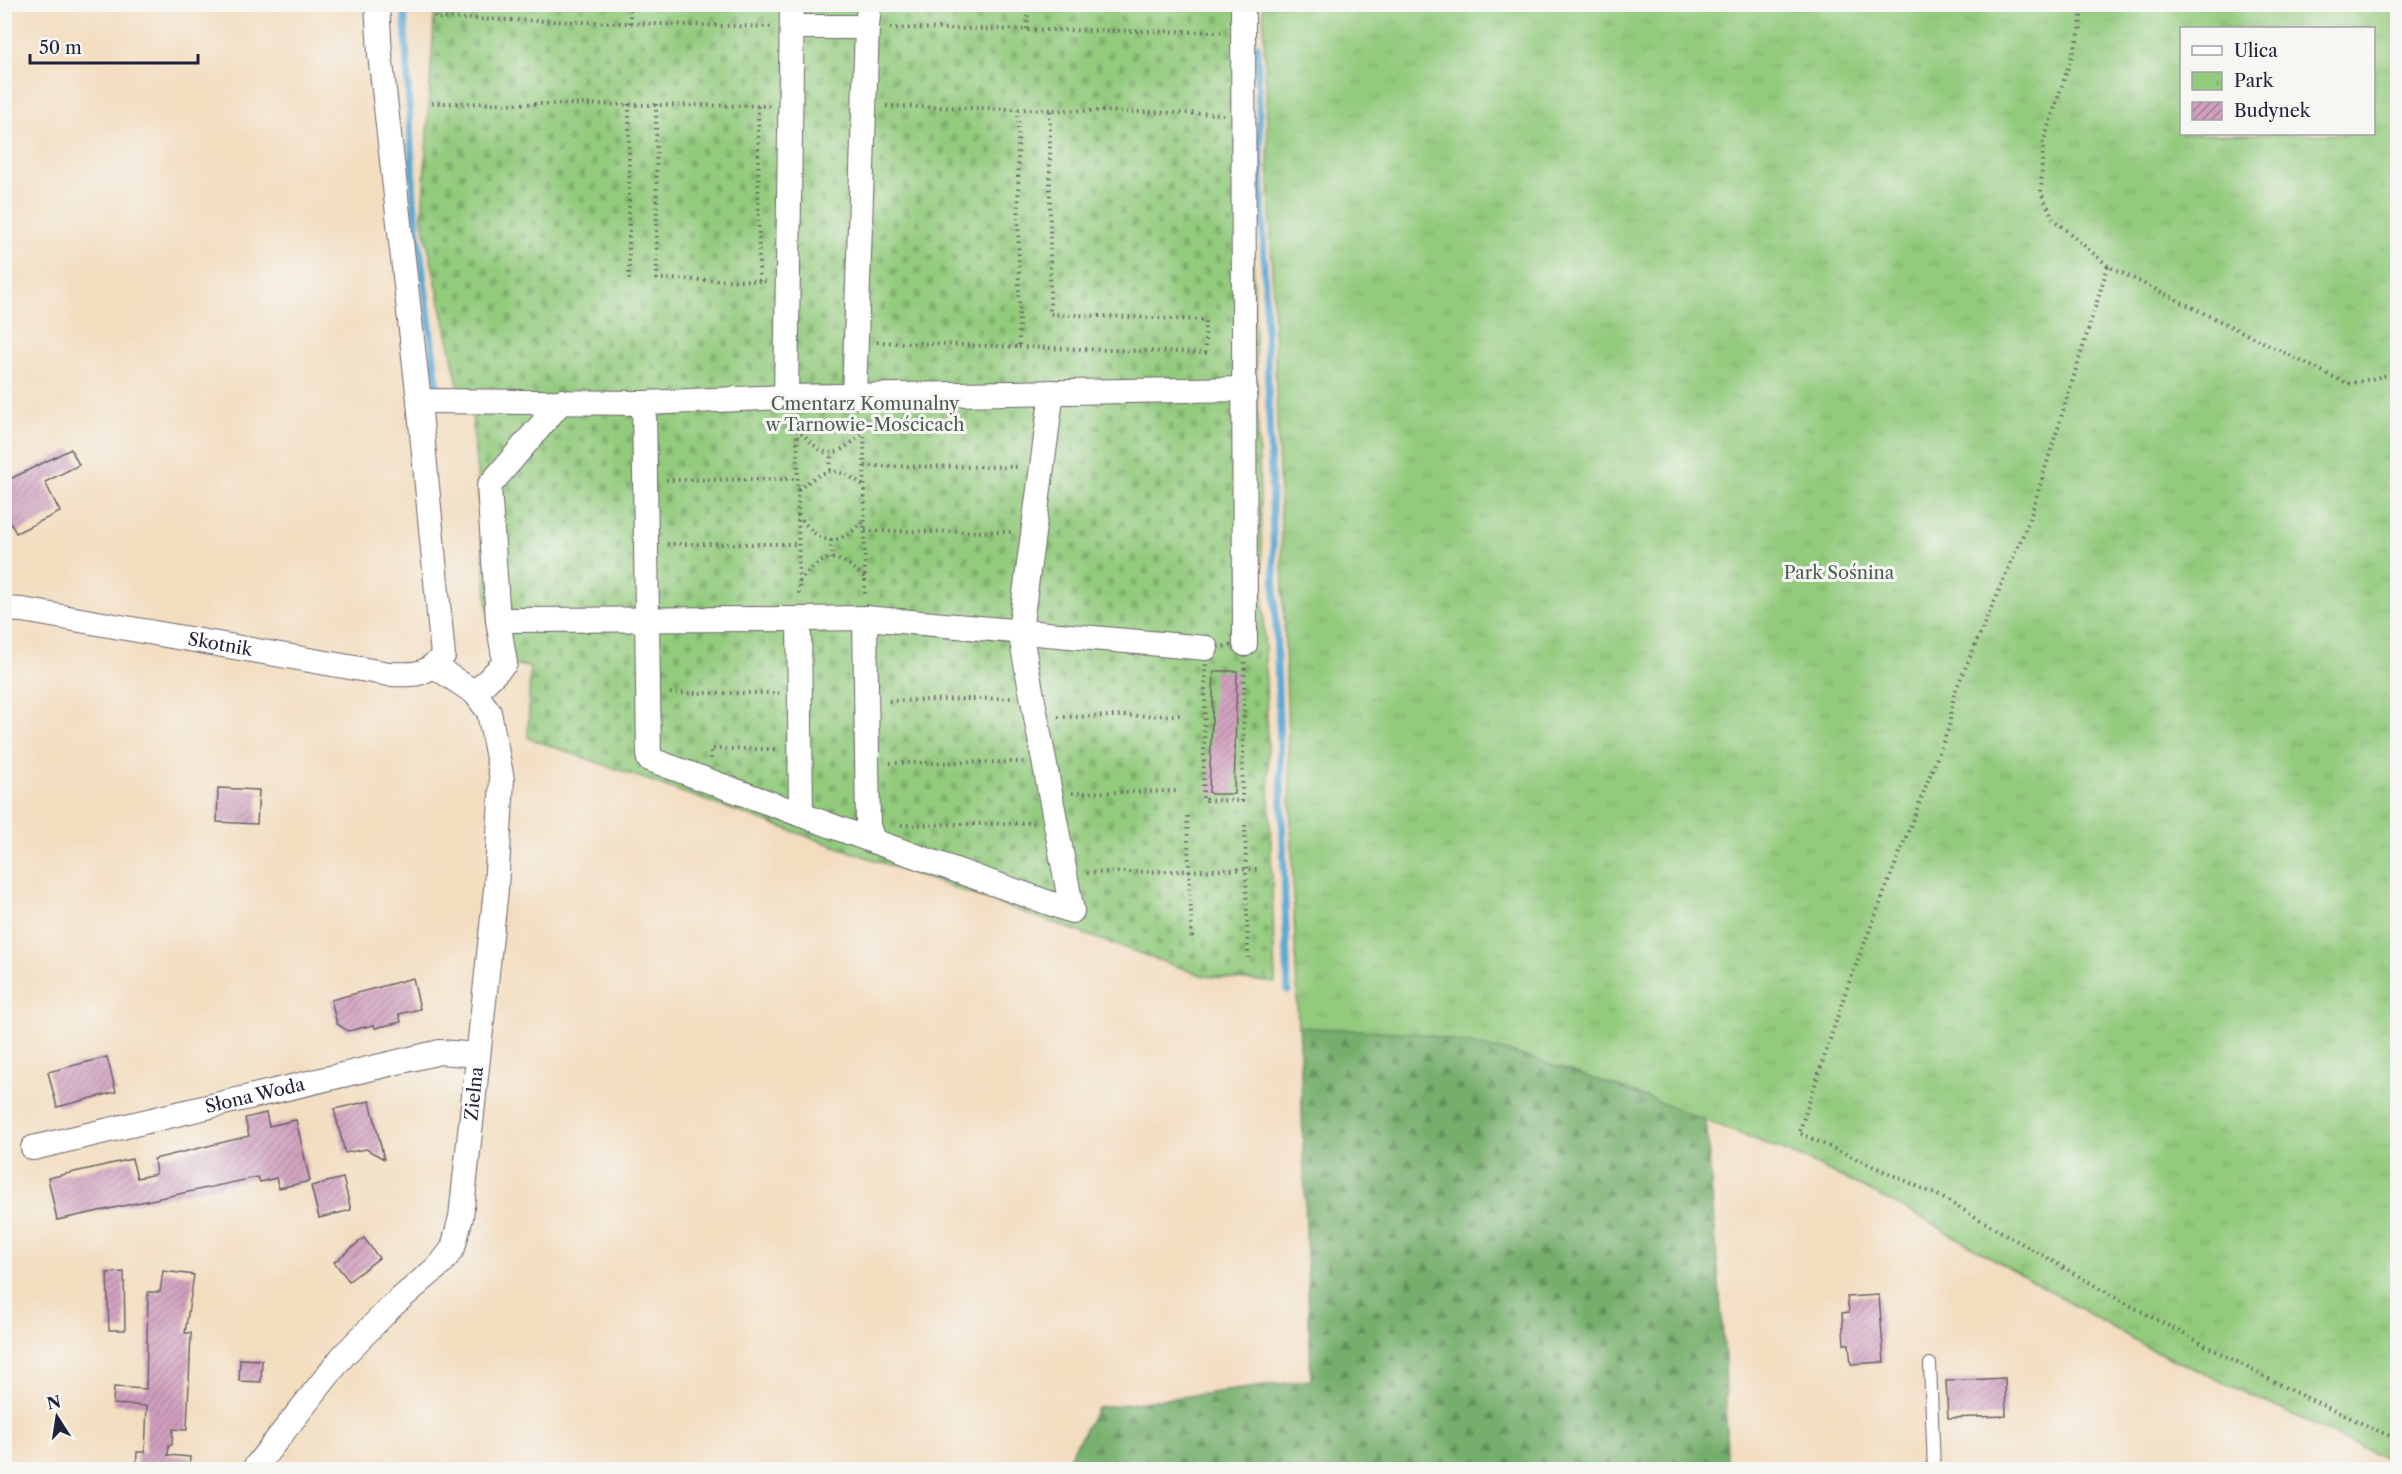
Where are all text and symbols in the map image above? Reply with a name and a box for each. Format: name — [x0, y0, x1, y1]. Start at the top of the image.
scale bar — [30, 27, 198, 65]
legend — [2180, 27, 2375, 135]
text: 50 m — [39, 37, 82, 59]
text: Ulica — [2234, 40, 2278, 62]
text: Park — [2234, 70, 2275, 92]
text: Budynek — [2234, 100, 2312, 122]
park label: Cmentarz Komunalny w Tarnowie-Mościcach — [764, 393, 965, 436]
park label: Park Sośnina — [1784, 562, 1895, 584]
street label: Skotnik — [186, 628, 256, 661]
street label: Zielna — [460, 1065, 488, 1121]
street label: Słona Woda — [203, 1073, 307, 1118]
north arrow — [27, 1387, 87, 1447]
text: N — [45, 1391, 63, 1414]

